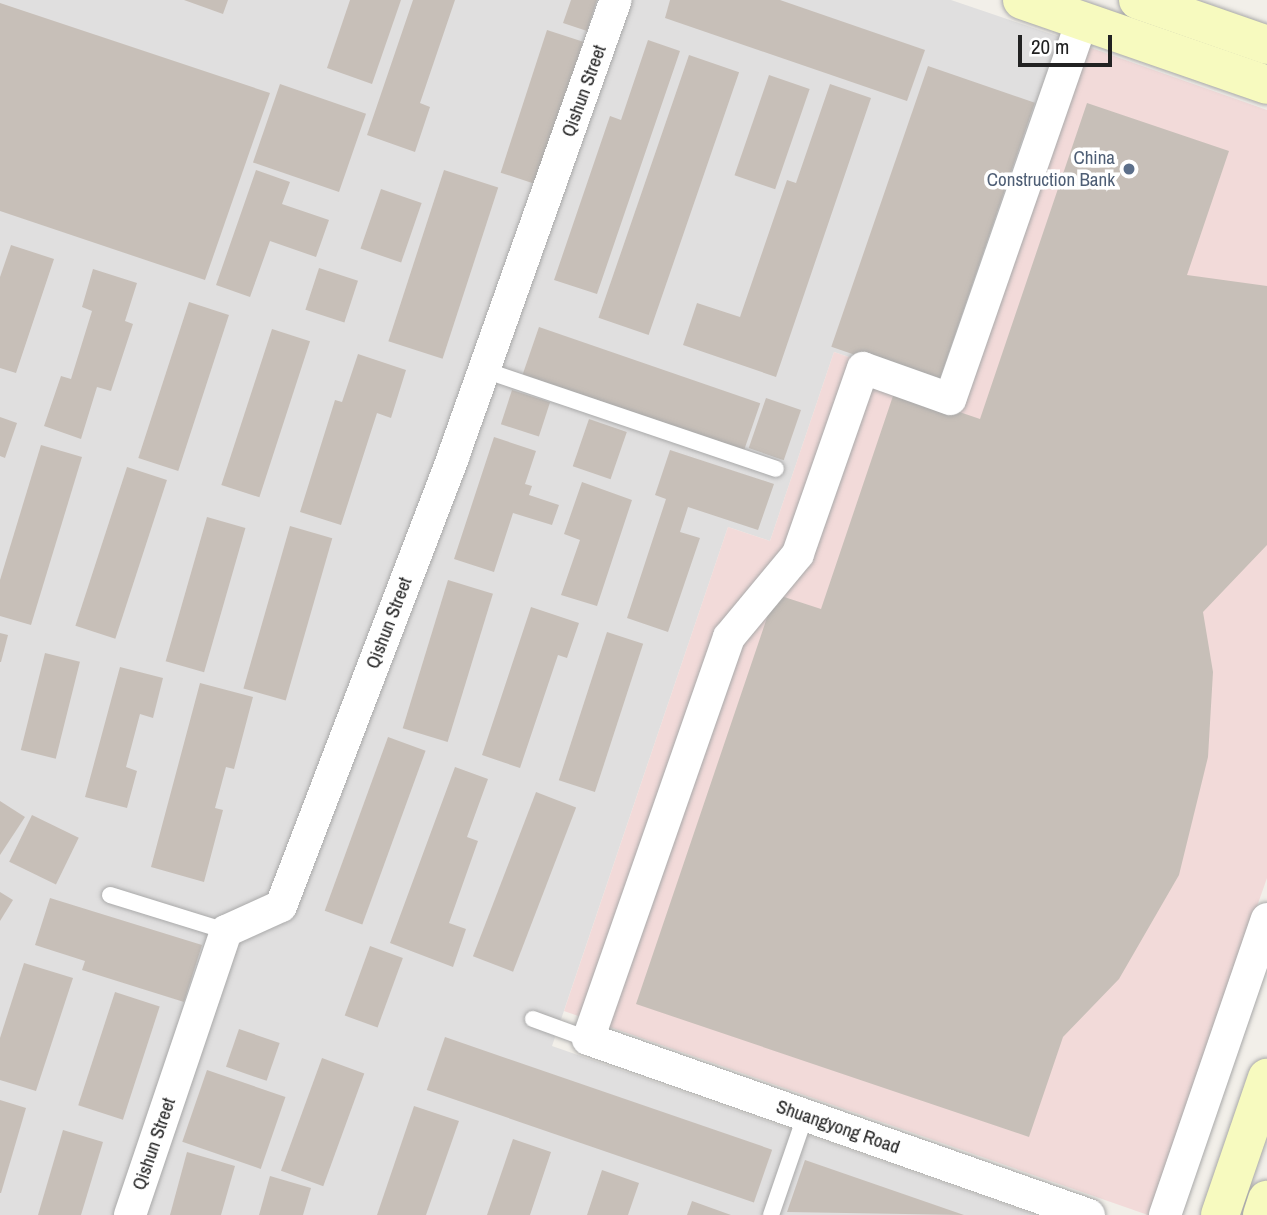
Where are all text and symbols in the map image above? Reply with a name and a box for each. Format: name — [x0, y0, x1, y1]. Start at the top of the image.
scale bar — [1022, 21, 1116, 65]
text: 20 m — [1031, 32, 1069, 61]
street label: Qishun Street — [557, 42, 611, 140]
place label: China Construction Bank — [987, 147, 1115, 191]
marker: China Construction Bank — [1121, 161, 1137, 177]
street label: Qishun Street — [361, 574, 417, 672]
street label: Qishun Street — [128, 1095, 180, 1193]
street label: Shuangyong Road — [773, 1095, 903, 1159]

